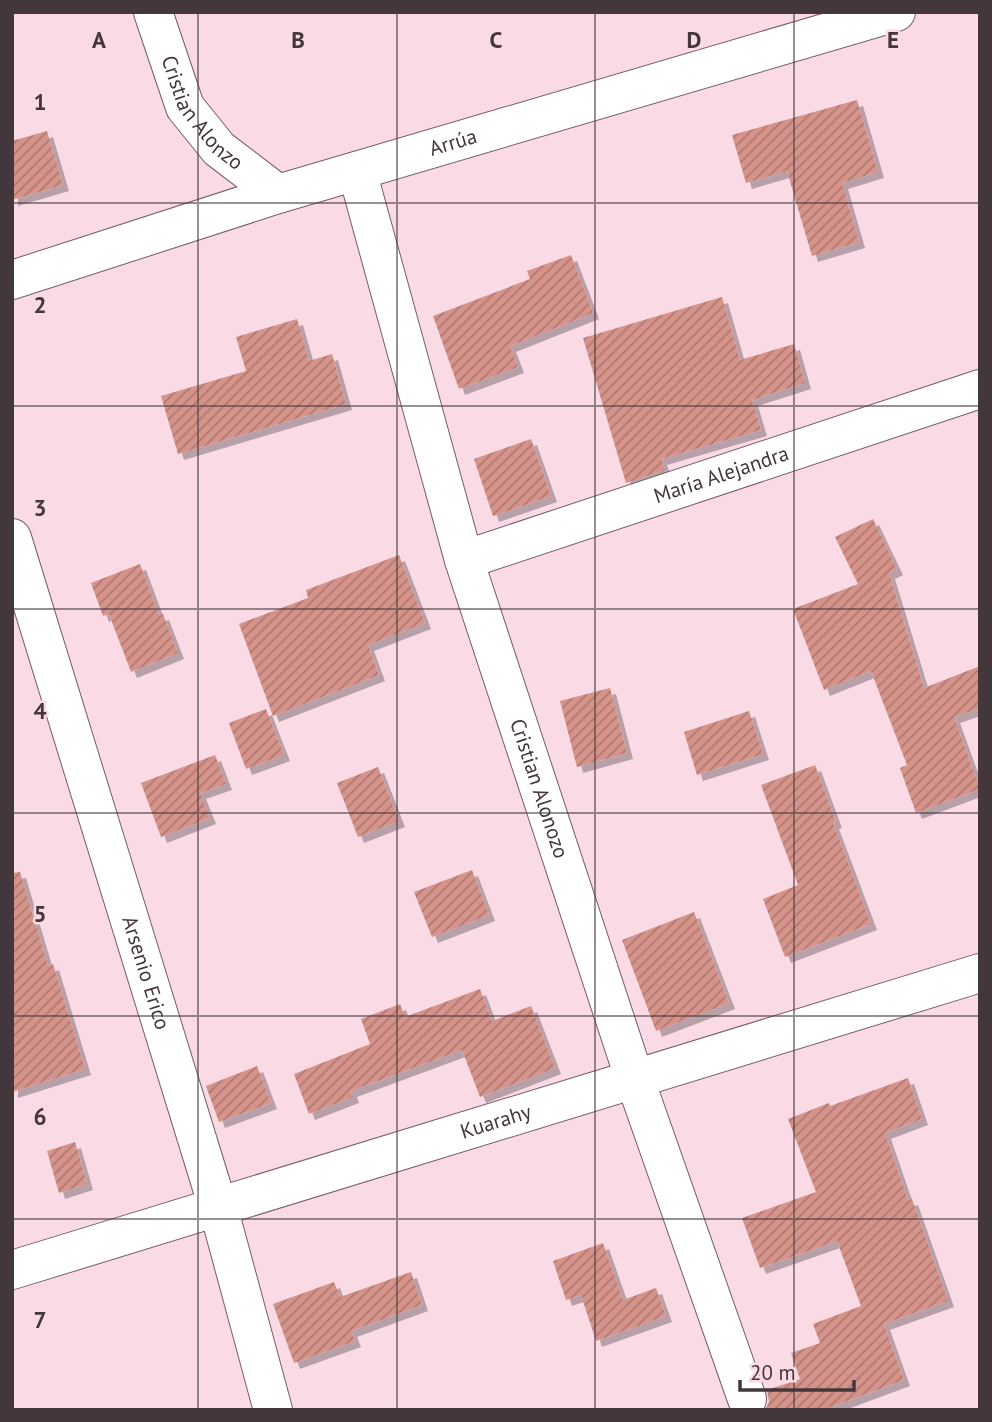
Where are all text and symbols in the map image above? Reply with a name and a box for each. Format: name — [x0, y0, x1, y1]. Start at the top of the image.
text: A — [92, 25, 106, 54]
text: B — [291, 25, 305, 54]
text: C — [490, 25, 503, 54]
text: D — [687, 25, 701, 54]
text: E — [887, 25, 899, 54]
street label: Cristian Alonzo — [156, 52, 249, 176]
text: 1 — [33, 87, 47, 116]
street label: Arrúa — [426, 122, 480, 162]
text: 2 — [33, 290, 47, 319]
street label: María Alejandra — [650, 439, 792, 509]
text: 3 — [33, 493, 47, 522]
text: 4 — [33, 696, 47, 725]
street label: Cristian Alonozo — [504, 715, 575, 862]
text: 5 — [33, 899, 47, 928]
street label: Arsenio Erico — [116, 913, 177, 1033]
street label: Kuarahy — [457, 1097, 535, 1145]
text: 6 — [33, 1102, 47, 1131]
text: 7 — [33, 1305, 47, 1334]
scale bar — [740, 1348, 854, 1392]
text: 20 m — [750, 1359, 796, 1386]

